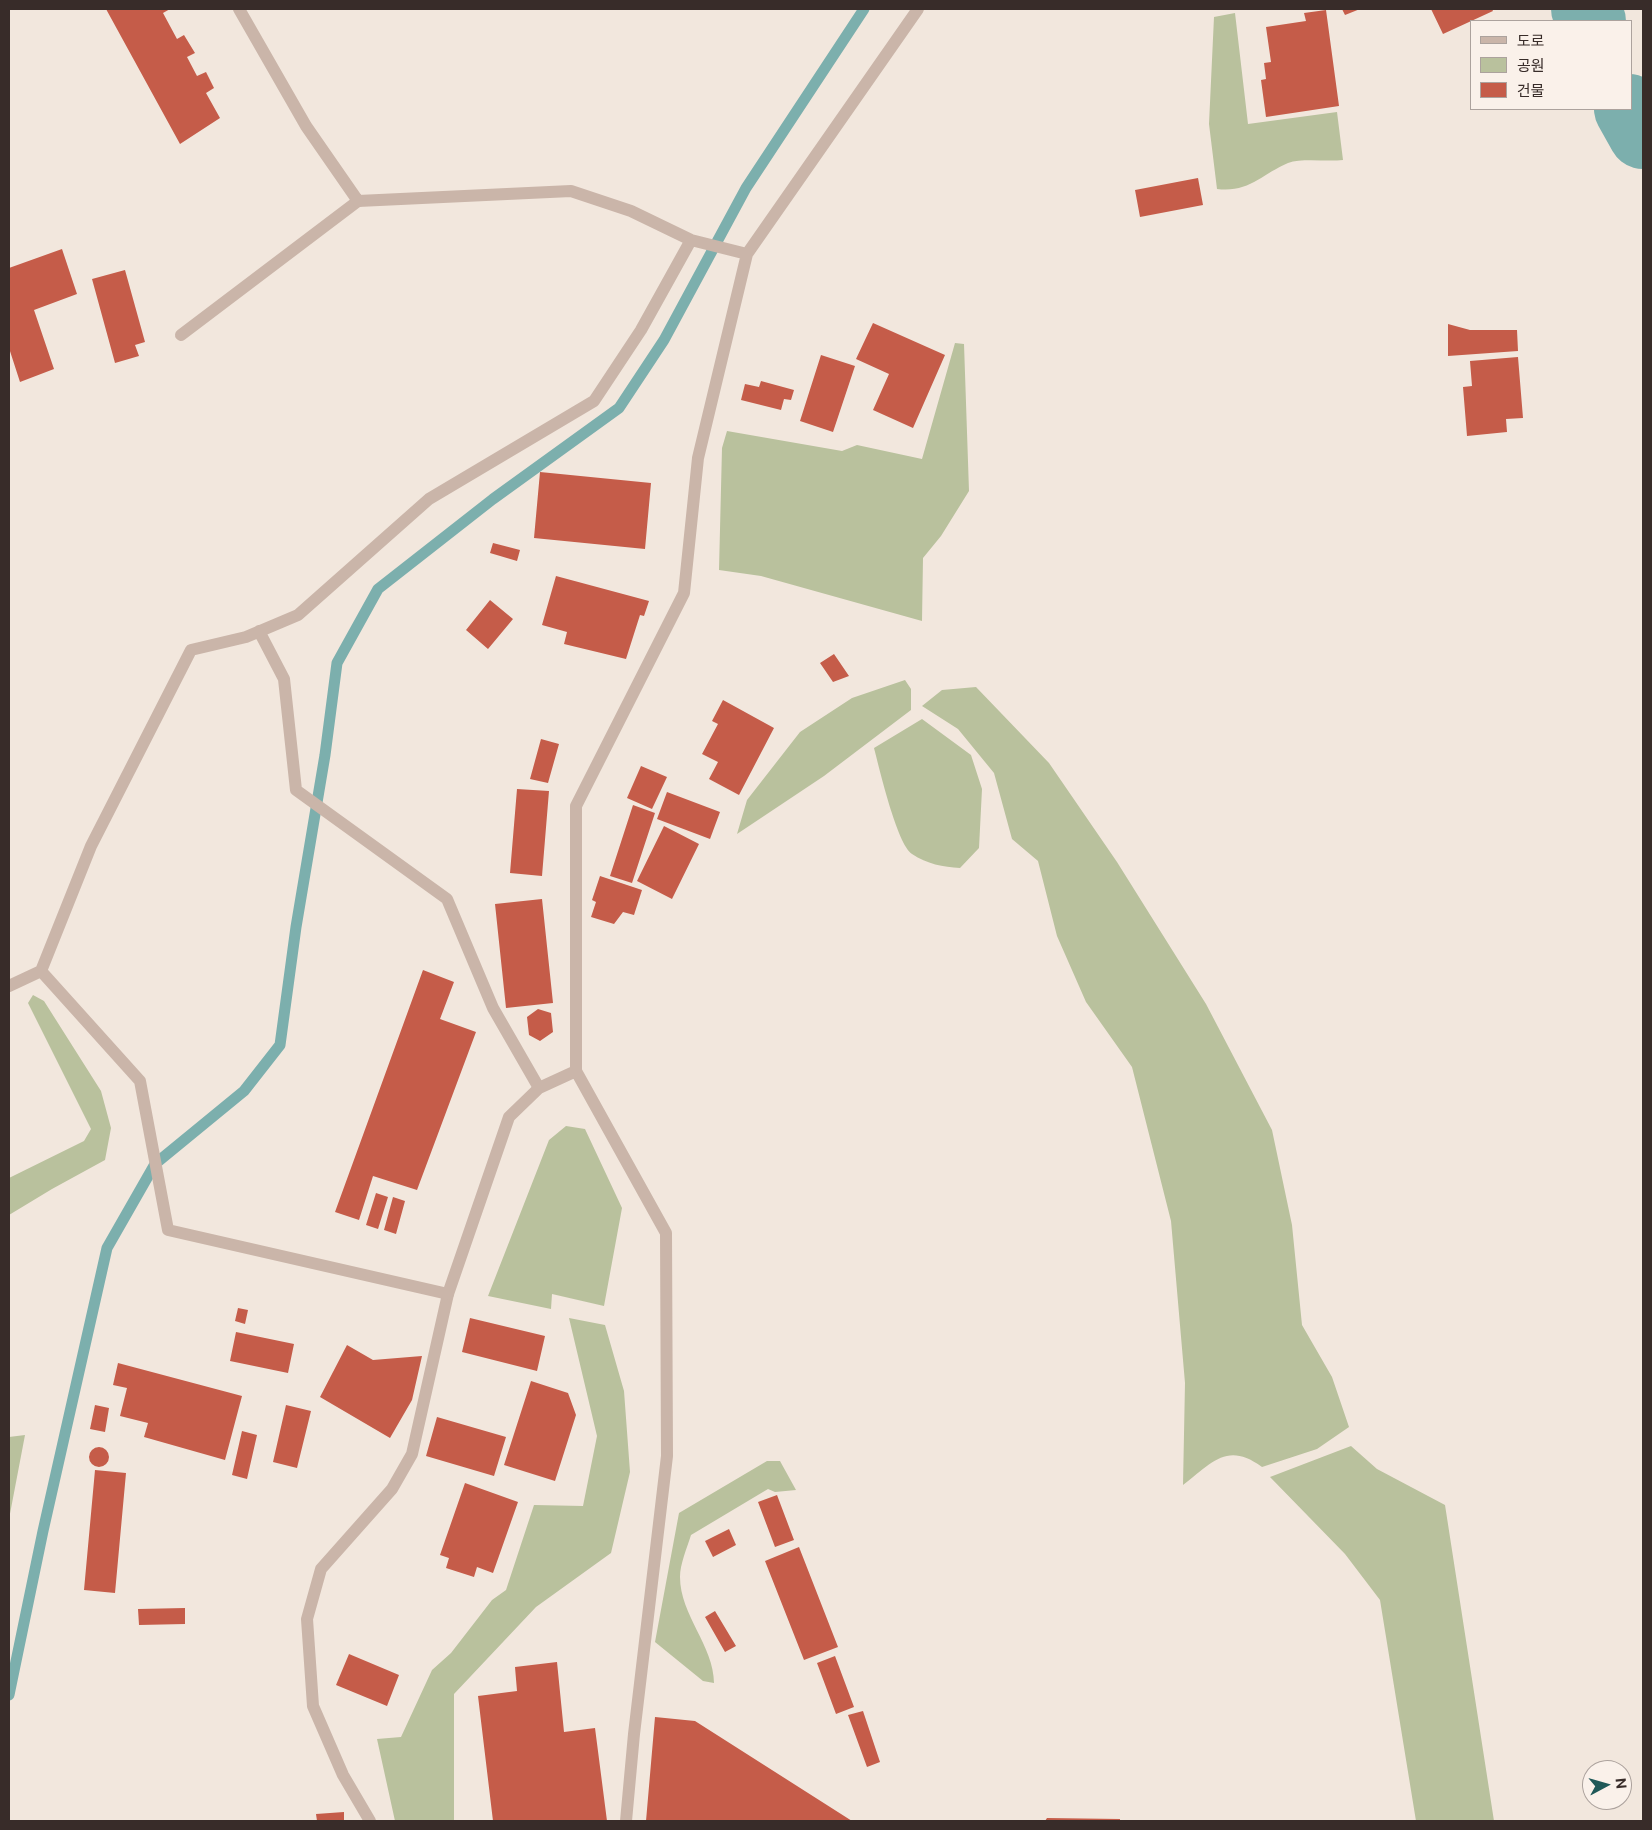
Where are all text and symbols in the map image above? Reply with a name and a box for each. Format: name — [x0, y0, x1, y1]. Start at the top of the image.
legend — [1470, 20, 1632, 110]
text: 도로 — [1517, 32, 1545, 49]
text: 공원 — [1517, 57, 1545, 74]
text: 건물 — [1517, 82, 1545, 99]
north arrow — [1582, 1760, 1632, 1810]
text: N — [1612, 1777, 1629, 1790]

